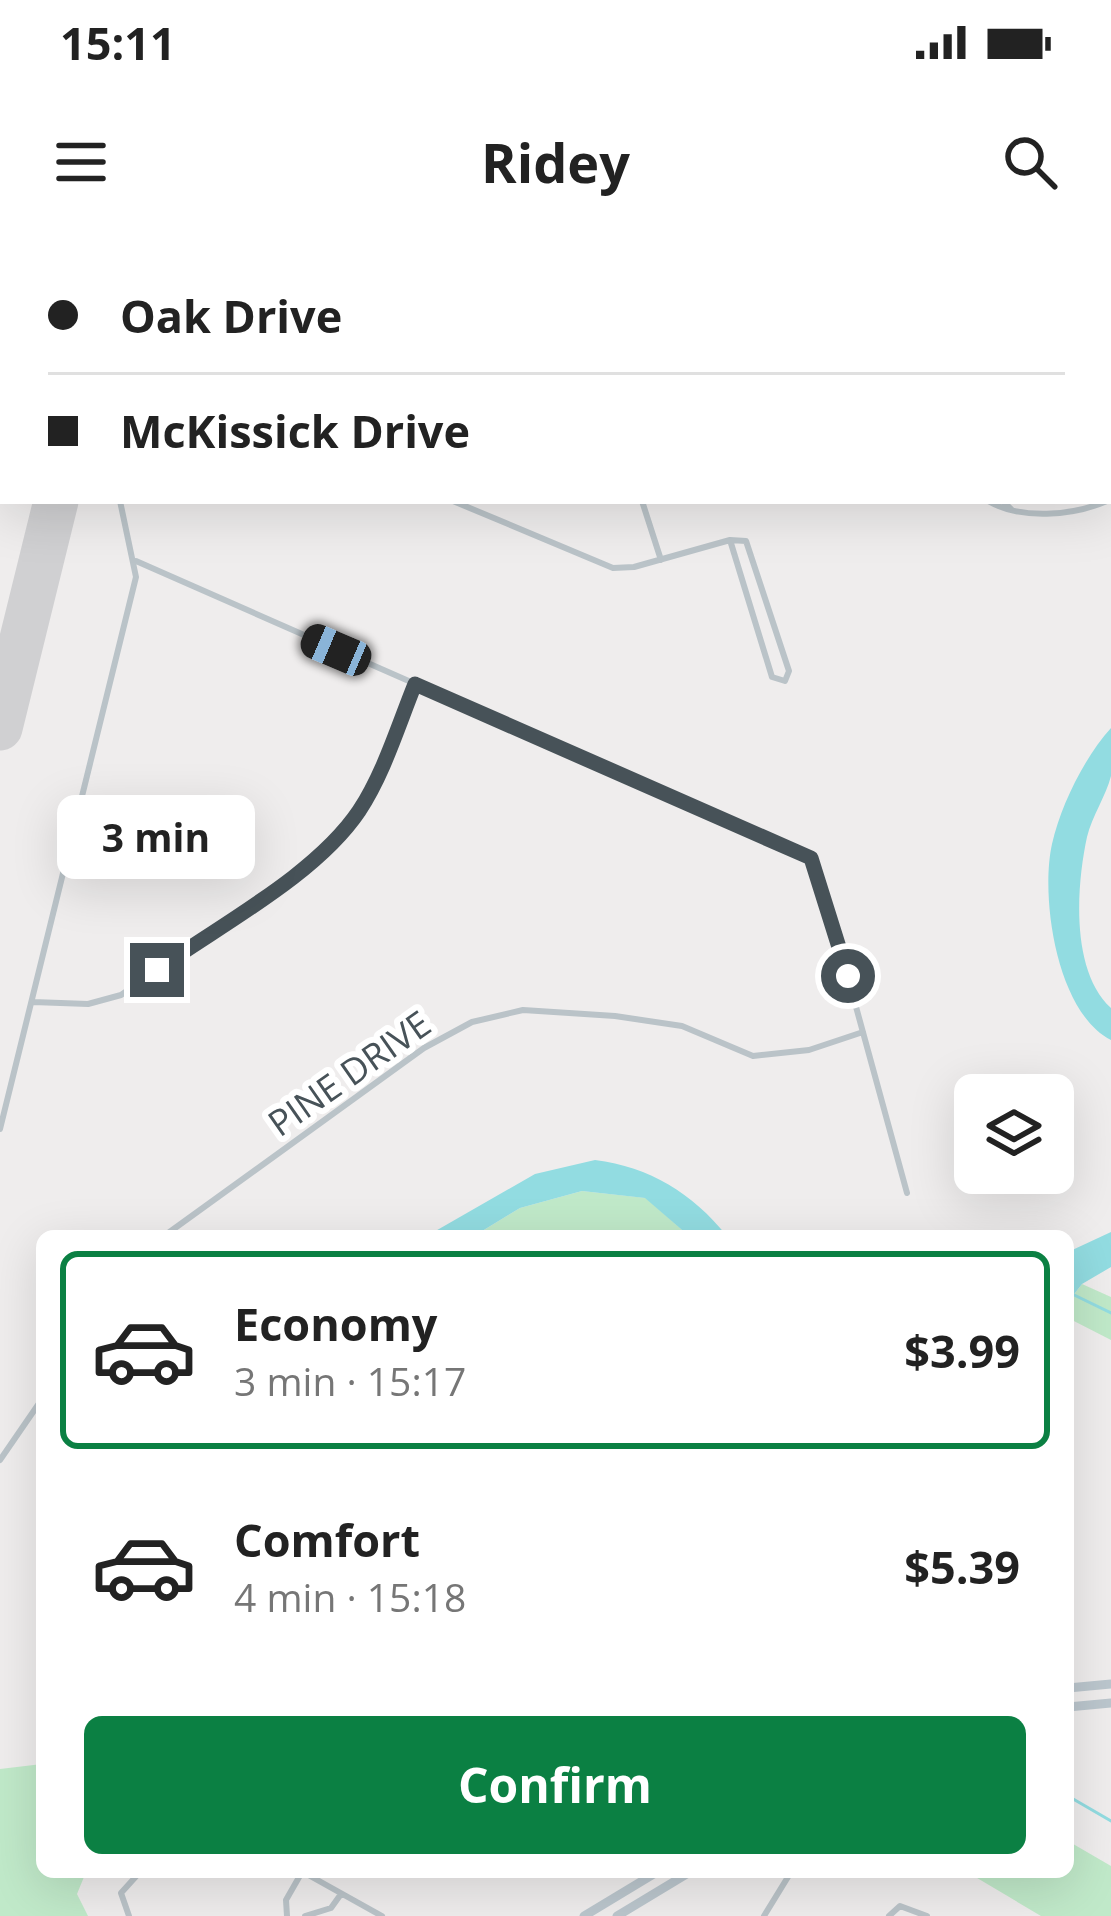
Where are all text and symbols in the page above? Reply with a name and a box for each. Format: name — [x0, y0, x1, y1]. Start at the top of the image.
text: 15:11 — [60, 12, 176, 73]
text: Ridey — [481, 125, 630, 199]
icon: menu — [48, 129, 114, 195]
icon: search — [997, 129, 1063, 195]
text: Oak Drive — [120, 285, 342, 346]
text: McKissick Drive — [120, 400, 470, 461]
car — [296, 619, 376, 681]
callout: 3 min — [58, 796, 256, 880]
text: 3 min — [102, 810, 210, 863]
route end — [130, 943, 184, 997]
route start — [821, 949, 875, 1003]
street label: PINE DRIVE — [258, 999, 440, 1147]
map controls — [954, 1074, 1074, 1194]
button: layers — [954, 1074, 1074, 1194]
text: Economy — [234, 1293, 437, 1354]
icon: car — [90, 1296, 198, 1404]
text: $3.99 — [904, 1320, 1020, 1381]
text: 3 min · 15:17 — [234, 1354, 466, 1407]
text: Comfort — [234, 1509, 420, 1570]
icon: car — [90, 1512, 198, 1620]
text: $5.39 — [904, 1536, 1020, 1597]
text: 4 min · 15:18 — [234, 1570, 466, 1623]
button: Confirm — [84, 1716, 1026, 1854]

